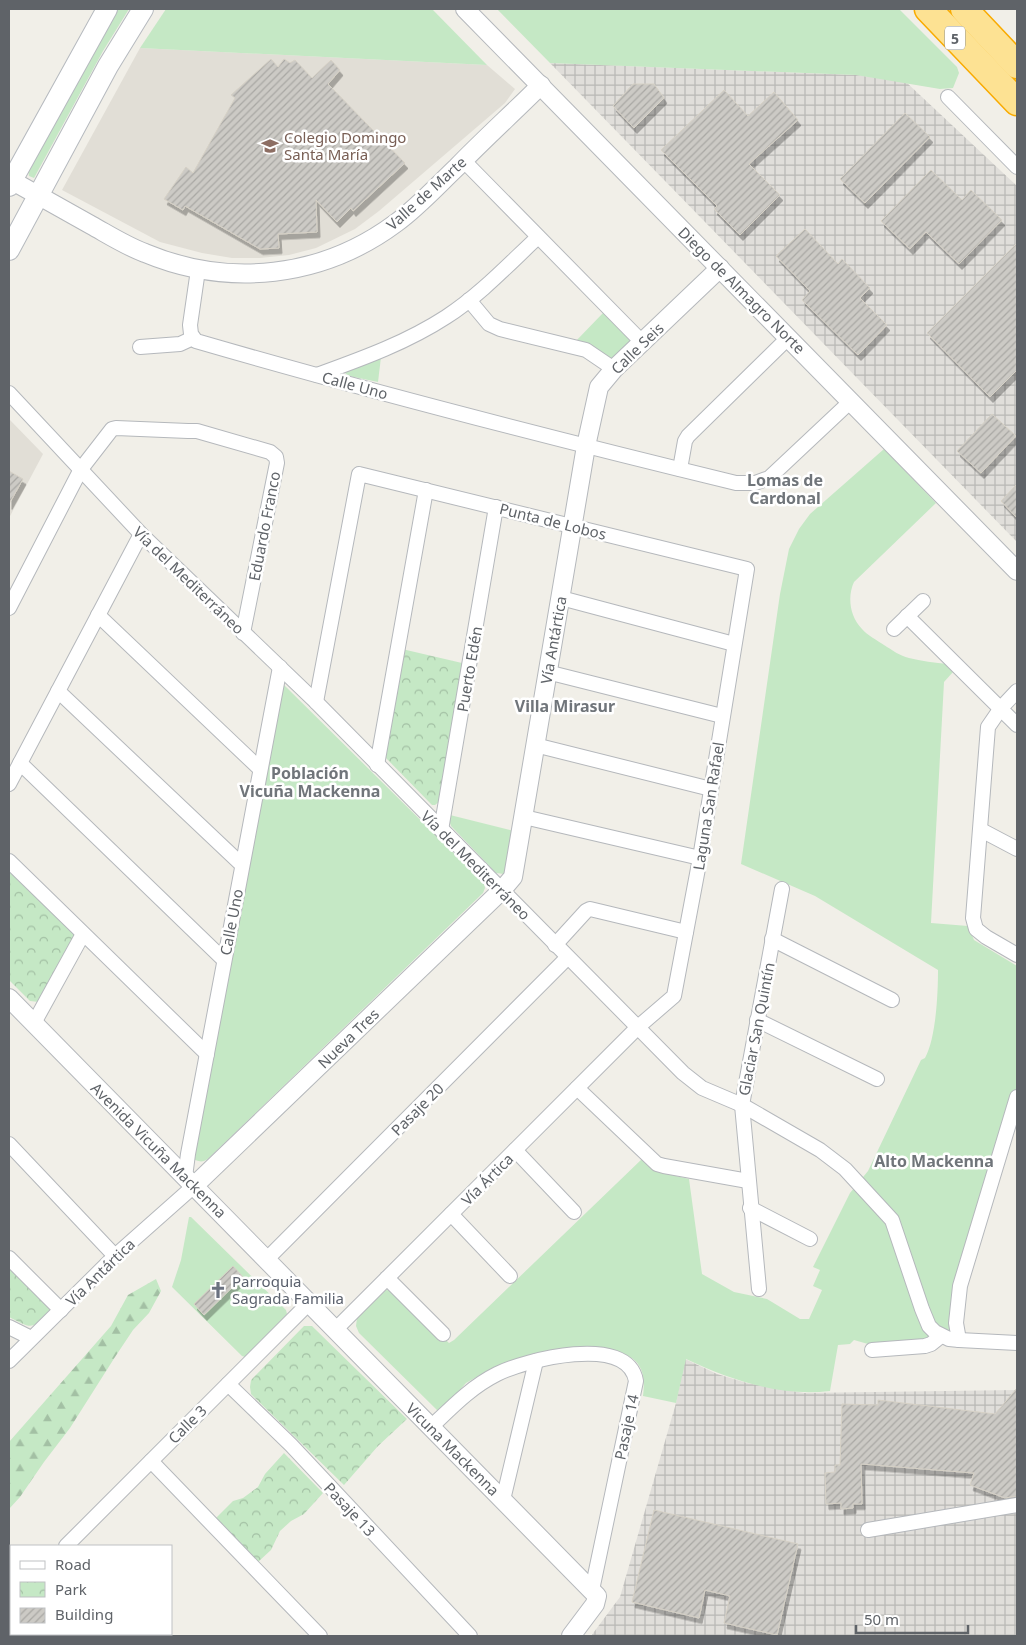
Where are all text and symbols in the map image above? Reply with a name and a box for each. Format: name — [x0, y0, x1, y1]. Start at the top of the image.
road number: 5 — [945, 26, 965, 49]
place label: Colegio Domingo Santa María — [284, 127, 406, 164]
school or university icon: Colegio Domingo Santa María — [260, 136, 280, 156]
street label: Valle de Marte — [382, 152, 470, 234]
street label: Diego de Almagro Norte — [674, 222, 810, 358]
street label: Calle Seis — [606, 318, 668, 378]
street label: Calle Uno — [320, 367, 390, 403]
district label: Lomas de Cardonal — [747, 469, 823, 509]
street label: Eduardo Franco — [244, 470, 284, 582]
street label: Punta de Lobos — [498, 498, 608, 544]
street label: Vía del Mediterráneo — [129, 522, 249, 638]
street label: Vía Antártica — [535, 594, 571, 686]
street label: Puerto Edén — [452, 625, 486, 713]
district label: Villa Mirasur — [515, 695, 615, 717]
street label: Laguna San Rafael — [688, 740, 728, 872]
district label: Población Vicuña Mackenna — [240, 762, 380, 802]
street label: Vía del Mediterráneo — [417, 806, 535, 924]
street label: Calle Uno — [215, 887, 247, 957]
street label: Glaciar San Quintín — [733, 961, 779, 1097]
street label: Nueva Tres — [313, 1004, 383, 1072]
street label: Avenida Vicuña Mackenna — [87, 1078, 231, 1222]
street label: Pasaje 20 — [386, 1078, 448, 1140]
street label: Vía Ártica — [457, 1149, 517, 1209]
district label: Alto Mackenna — [874, 1150, 994, 1172]
street label: Vía Antártica — [61, 1234, 139, 1310]
place label: Parroquia Sagrada Familia — [232, 1271, 344, 1308]
church icon: Parroquia Sagrada Familia — [208, 1280, 228, 1300]
street label: Pasaje 14 — [609, 1392, 643, 1462]
street label: Vicuna Mackenna — [402, 1398, 504, 1500]
street label: Calle 3 — [163, 1400, 211, 1448]
street label: Pasaje 13 — [320, 1478, 380, 1540]
legend — [10, 1545, 172, 1635]
text: Road — [55, 1554, 91, 1574]
text: Park — [55, 1579, 87, 1599]
scale bar — [856, 1602, 968, 1634]
text: Building — [55, 1604, 113, 1624]
text: 50 m — [864, 1609, 899, 1629]

